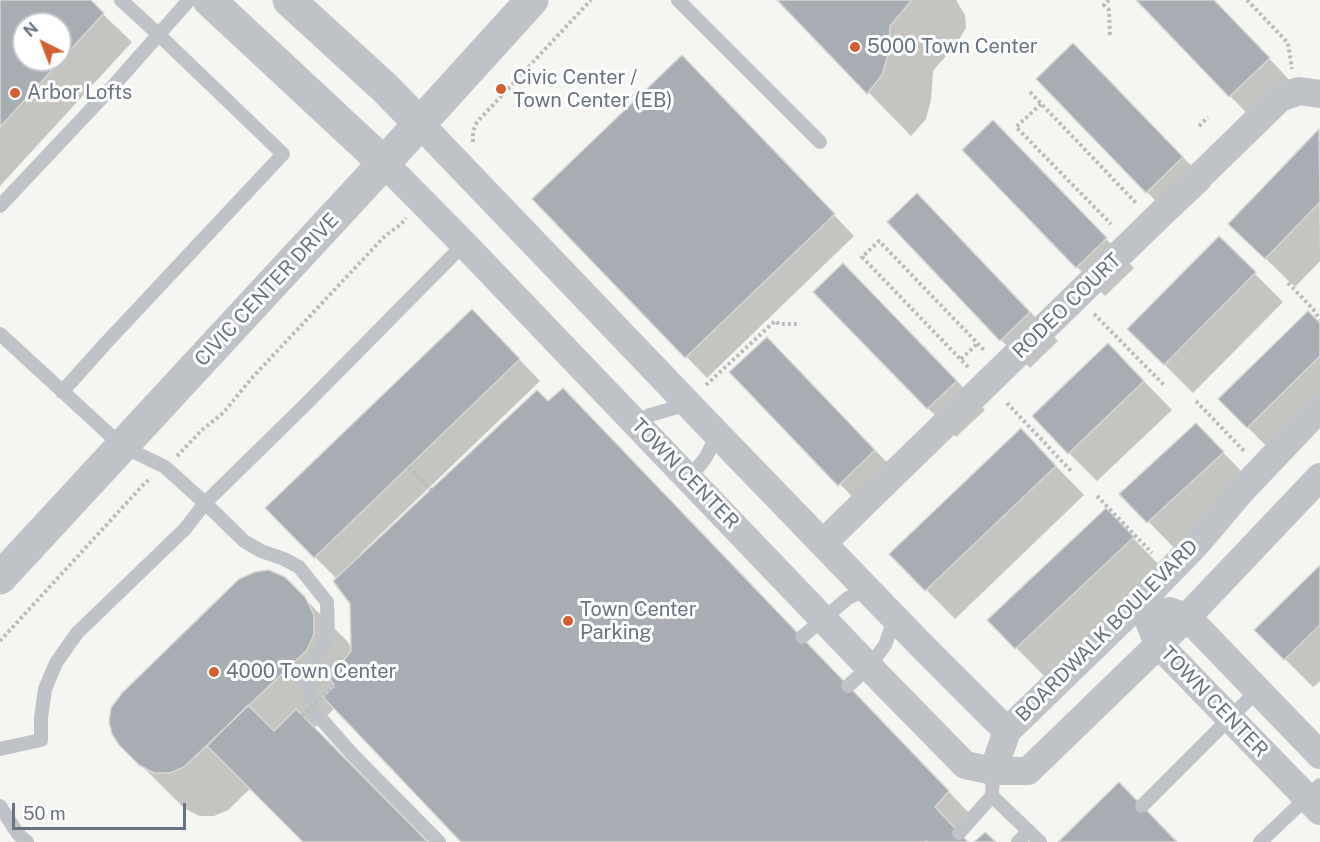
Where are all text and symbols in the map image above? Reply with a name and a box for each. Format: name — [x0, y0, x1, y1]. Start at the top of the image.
north arrow — [12, 12, 72, 72]
text: N — [20, 18, 42, 41]
place label: 5000 Town Center — [867, 35, 1038, 59]
marker: 5000 Town Center — [848, 40, 862, 54]
place label: Civic Center / Town Center (EB) — [513, 66, 672, 113]
place label: Arbor Lofts — [27, 81, 132, 105]
marker: Civic Center / Town Center (EB) — [494, 82, 508, 96]
marker: Arbor Lofts — [8, 86, 22, 100]
street label: CIVIC CENTER DRIVE — [190, 209, 344, 371]
street label: RODEO COURT — [1008, 248, 1126, 364]
street label: TOWN CENTER — [626, 414, 744, 534]
street label: BOARDWALK BOULEVARD — [1011, 535, 1203, 727]
place label: Town Center Parking — [580, 598, 696, 645]
marker: Town Center Parking — [561, 614, 575, 628]
street label: TOWN CENTER — [1155, 642, 1273, 762]
place label: 4000 Town Center — [226, 660, 396, 684]
marker: 4000 Town Center — [207, 665, 221, 679]
scale bar — [15, 791, 189, 829]
text: 50 m — [23, 803, 66, 824]

